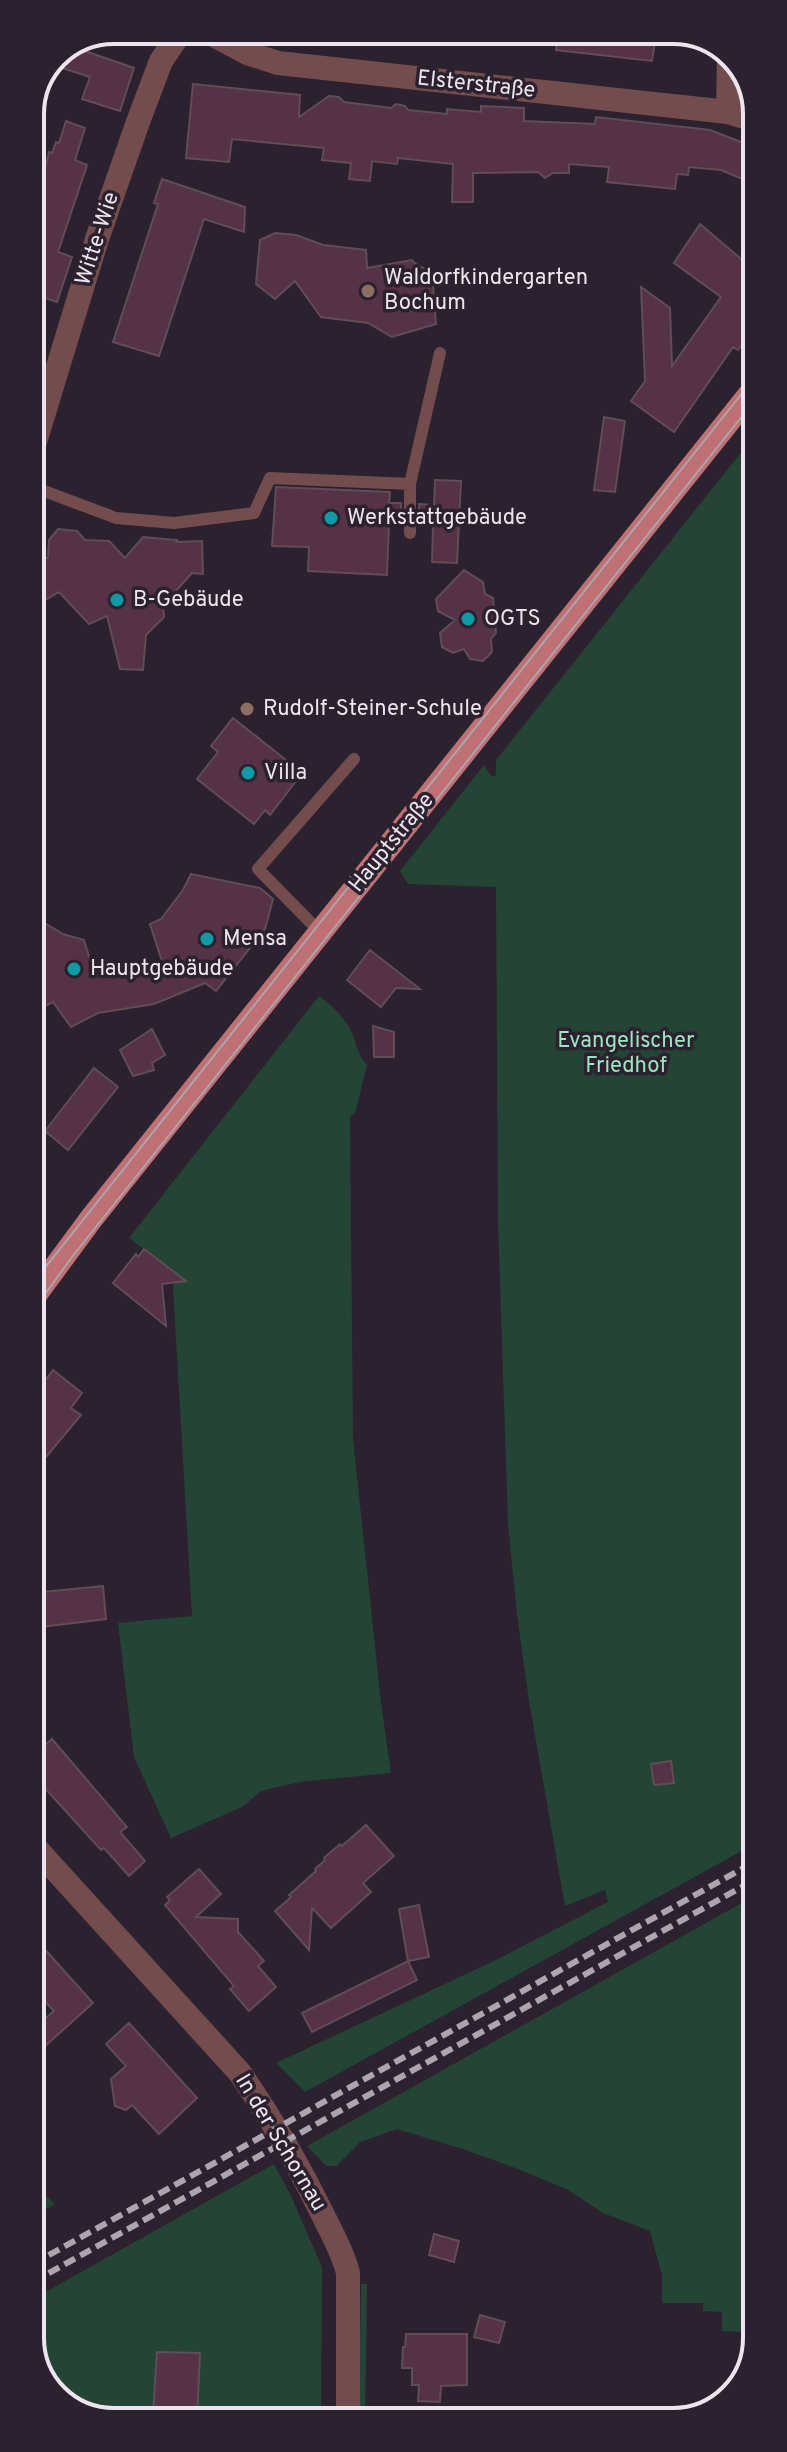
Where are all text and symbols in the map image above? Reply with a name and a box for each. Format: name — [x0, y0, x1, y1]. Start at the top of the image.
street label: Elsterstraße — [416, 65, 536, 105]
street label: Witte-Wie — [70, 189, 126, 289]
place label: Waldorfkindergarten Bochum — [384, 265, 588, 317]
marker: Waldorfkindergarten Bochum — [359, 282, 377, 300]
place label: Werkstattgebäude — [347, 505, 527, 532]
marker: Werkstattgebäude — [322, 509, 340, 527]
place label: B-Gebäude — [133, 587, 243, 614]
marker: B-Gebäude — [108, 591, 126, 609]
place label: OGTS — [484, 606, 541, 633]
marker: OGTS — [459, 610, 477, 628]
place label: Rudolf-Steiner-Schule — [263, 696, 482, 723]
marker: Rudolf-Steiner-Schule — [238, 700, 256, 718]
place label: Villa — [264, 760, 307, 787]
marker: Villa — [239, 764, 257, 782]
street label: Hauptstraße — [344, 788, 440, 898]
place label: Mensa — [223, 926, 287, 953]
marker: Mensa — [198, 930, 216, 948]
place label: Hauptgebäude — [90, 956, 234, 983]
marker: Hauptgebäude — [65, 960, 83, 978]
park label: Evangelischer Friedhof — [557, 1028, 695, 1080]
street label: In der Schornau — [228, 2069, 332, 2217]

